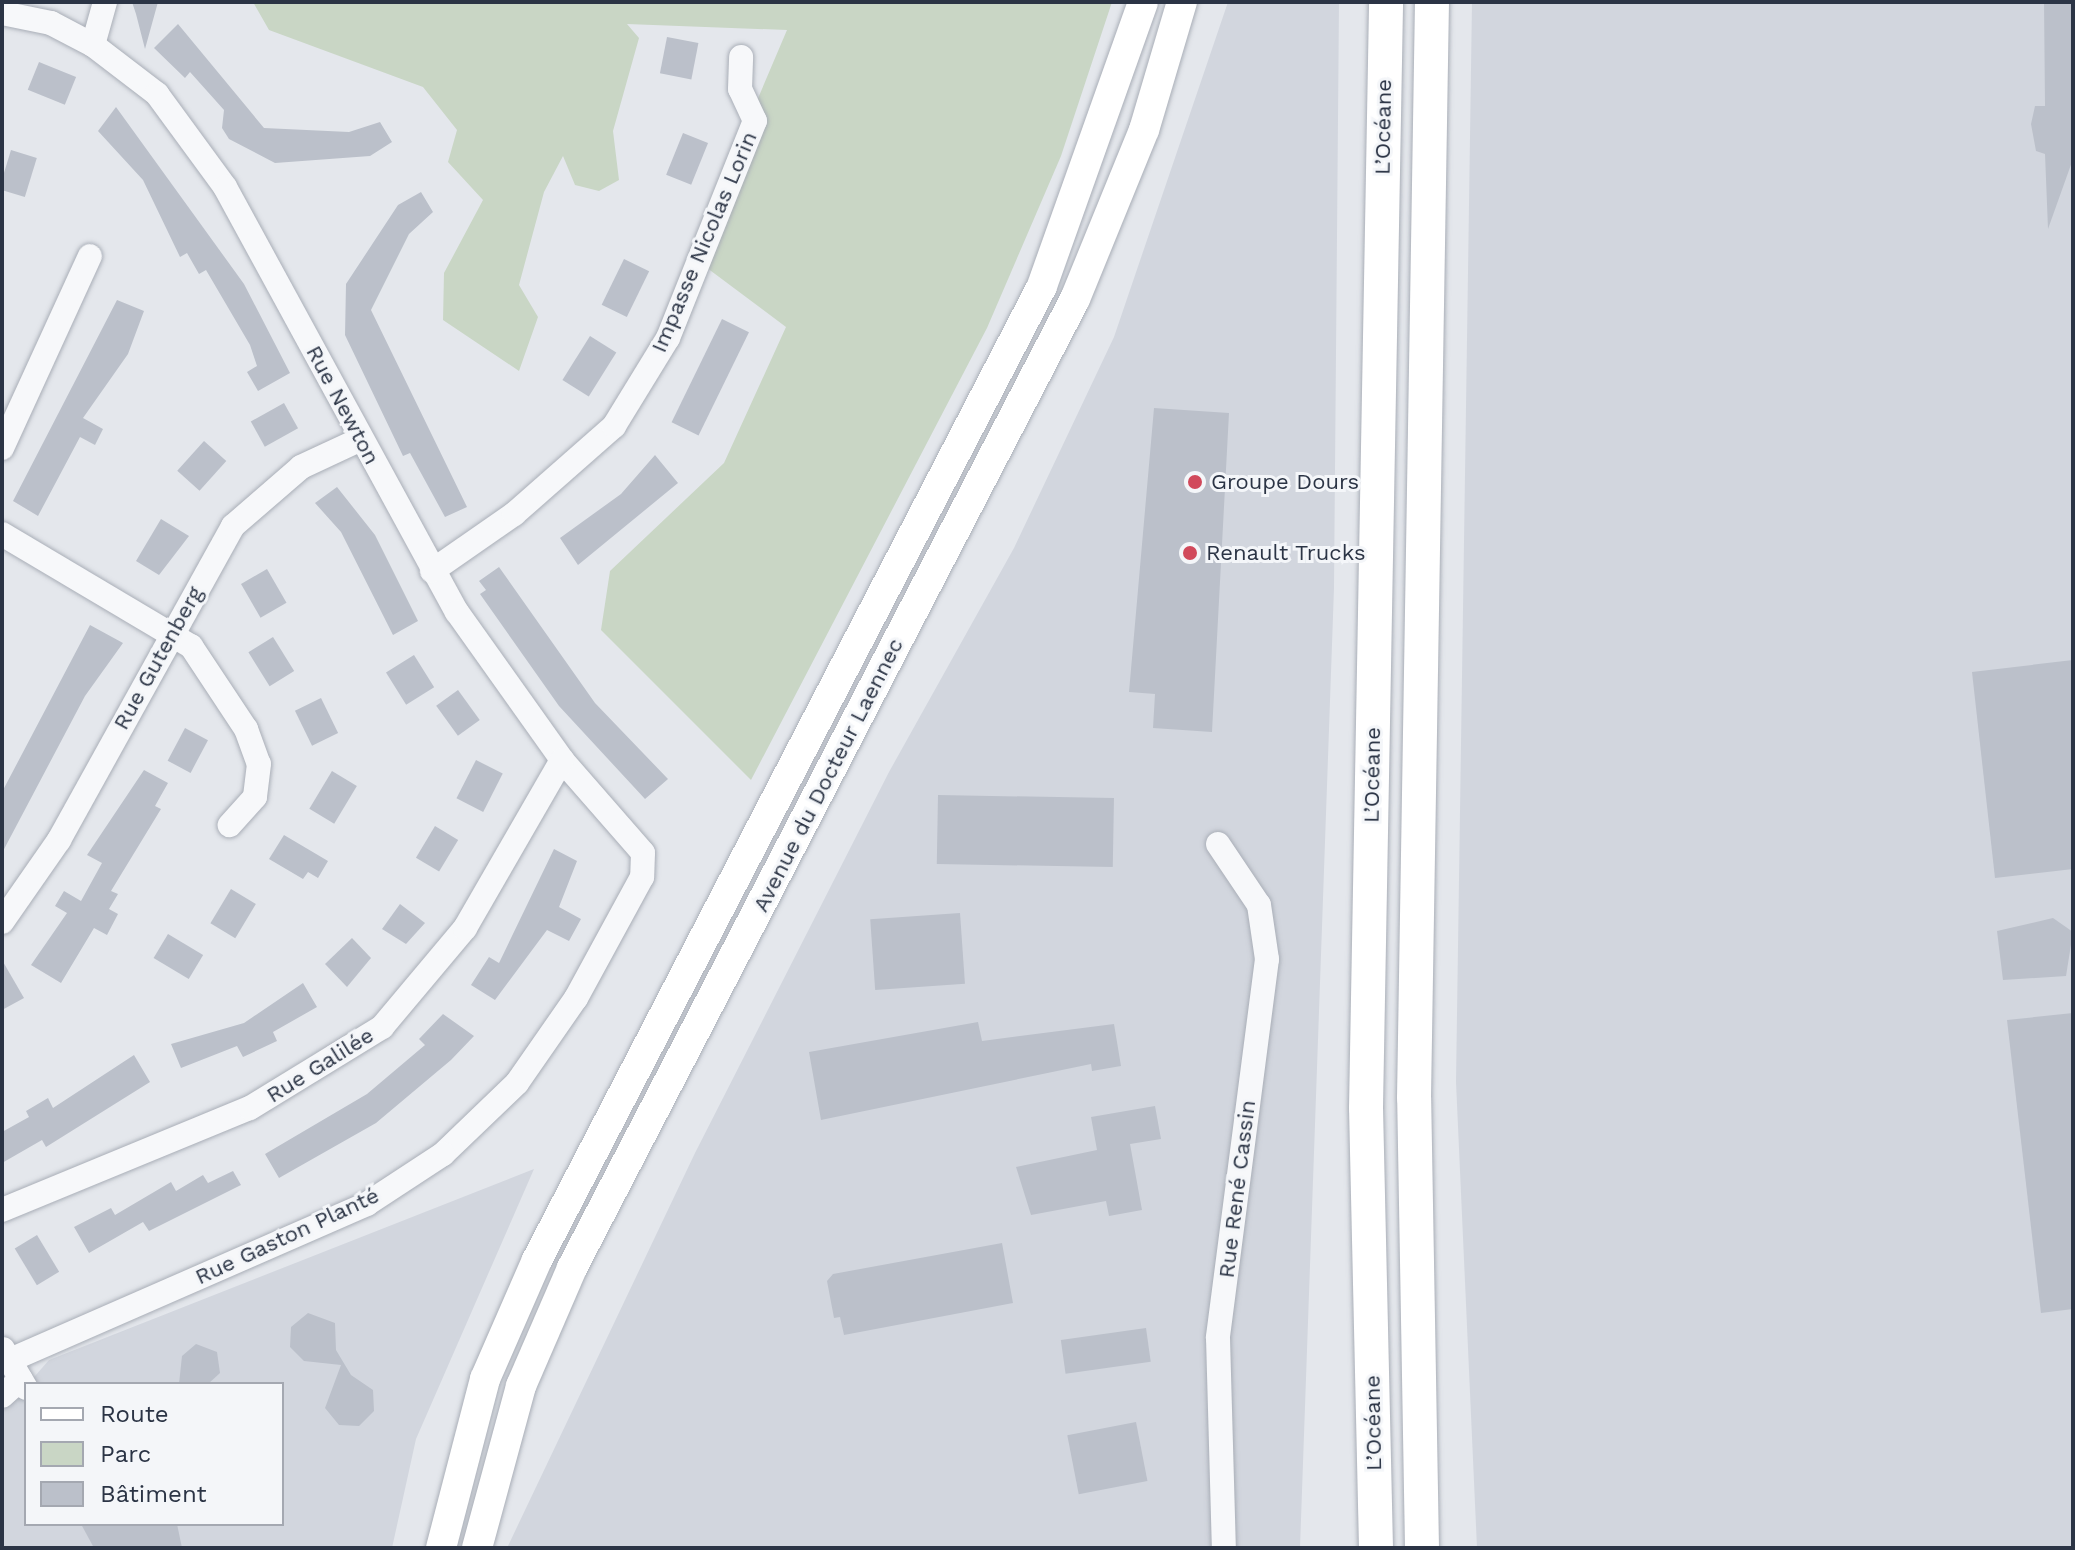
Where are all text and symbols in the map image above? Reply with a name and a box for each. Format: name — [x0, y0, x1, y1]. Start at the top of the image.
street label: L’Océane — [1369, 79, 1397, 175]
street label: Impasse Nicolas Lorin — [645, 128, 763, 356]
street label: Rue Newton — [301, 341, 385, 469]
place label: Groupe Dours — [1211, 469, 1359, 495]
marker: Groupe Dours — [1186, 473, 1204, 491]
place label: Renault Trucks — [1206, 540, 1366, 566]
marker: Renault Trucks — [1181, 544, 1199, 562]
street label: Rue Gutenberg — [108, 582, 208, 734]
street label: Avenue du Docteur Laennec — [747, 634, 909, 916]
street label: L’Océane — [1358, 727, 1386, 823]
street label: Rue Galilée — [262, 1022, 378, 1108]
street label: Rue René Cassin — [1213, 1098, 1261, 1280]
street label: Rue Gaston Planté — [191, 1182, 383, 1290]
street label: L’Océane — [1359, 1375, 1387, 1471]
legend — [24, 1382, 284, 1526]
text: Route — [100, 1400, 169, 1428]
text: Parc — [100, 1440, 151, 1468]
text: Bâtiment — [100, 1480, 207, 1508]

